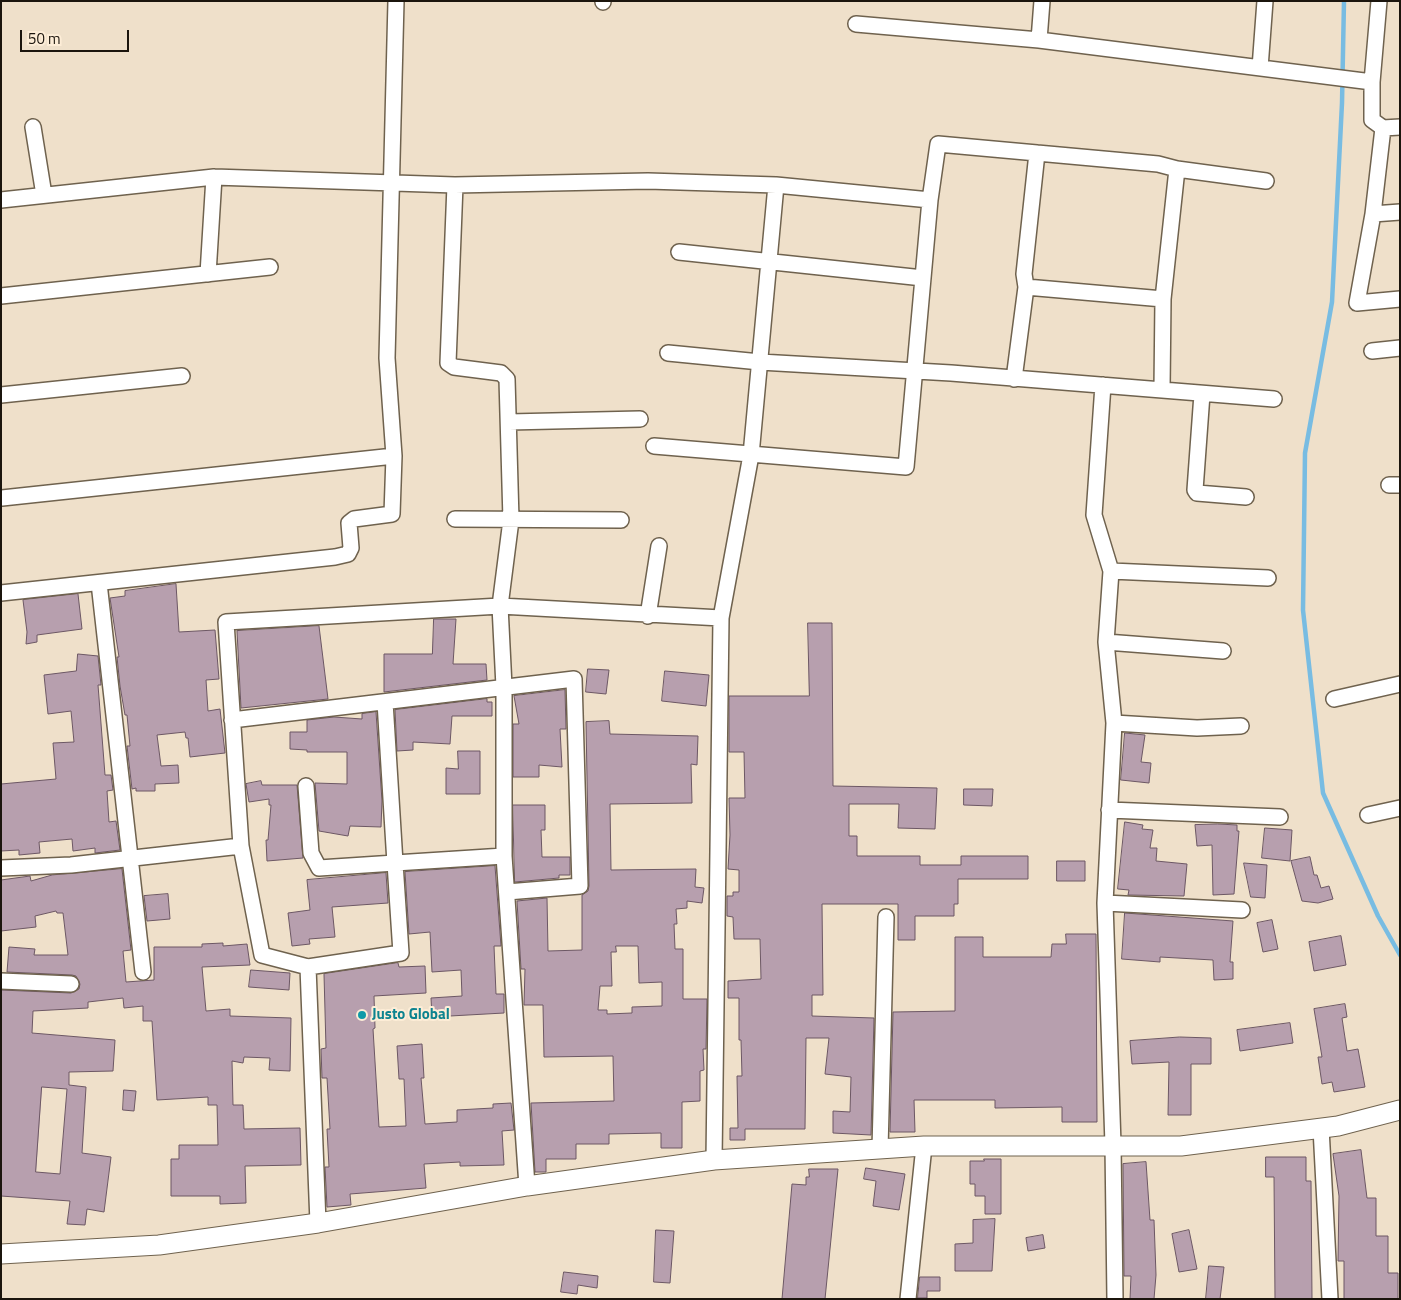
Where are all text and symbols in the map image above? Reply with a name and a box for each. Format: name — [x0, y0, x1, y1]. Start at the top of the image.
scale bar — [22, 20, 131, 52]
text: 50 m — [28, 27, 61, 50]
place label: Justo Global — [372, 1006, 450, 1024]
marker: Justo Global — [356, 1009, 368, 1021]

